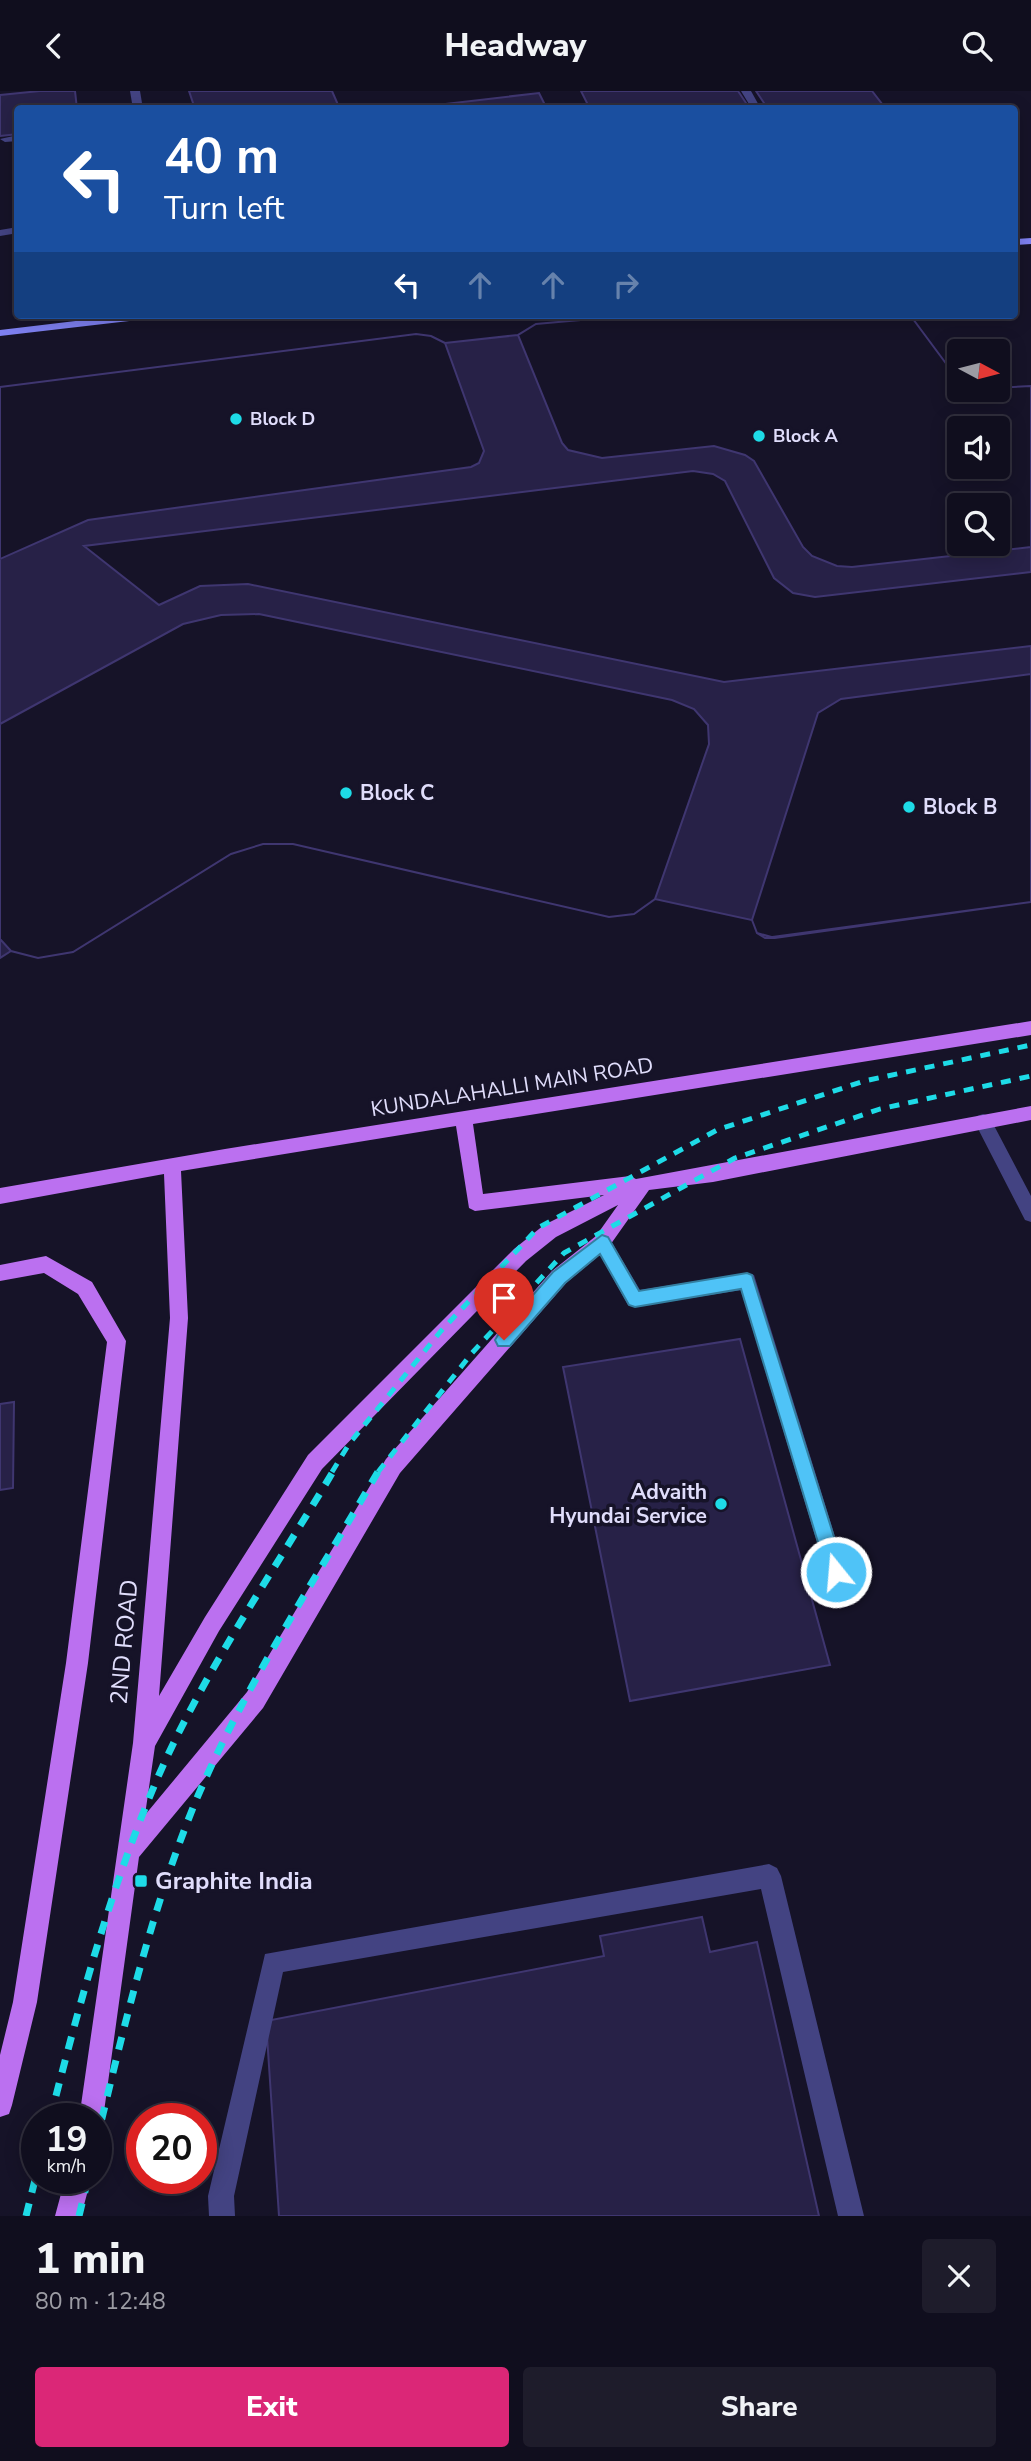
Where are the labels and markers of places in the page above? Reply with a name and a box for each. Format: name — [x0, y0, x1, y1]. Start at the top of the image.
place label: Block D — [250, 407, 315, 431]
marker: Block D — [228, 411, 244, 427]
place label: Block A — [773, 424, 838, 448]
marker: Block A — [751, 428, 767, 444]
place label: Block C — [360, 779, 434, 807]
marker: Block C — [338, 785, 354, 801]
place label: Block B — [923, 793, 997, 821]
marker: Block B — [901, 799, 917, 815]
pin — [474, 1268, 534, 1340]
place label: Advaith Hyundai Service — [549, 1478, 707, 1530]
marker: Advaith Hyundai Service — [713, 1496, 729, 1512]
place label: Graphite India — [155, 1865, 313, 1897]
marker: Graphite India — [133, 1873, 149, 1889]

